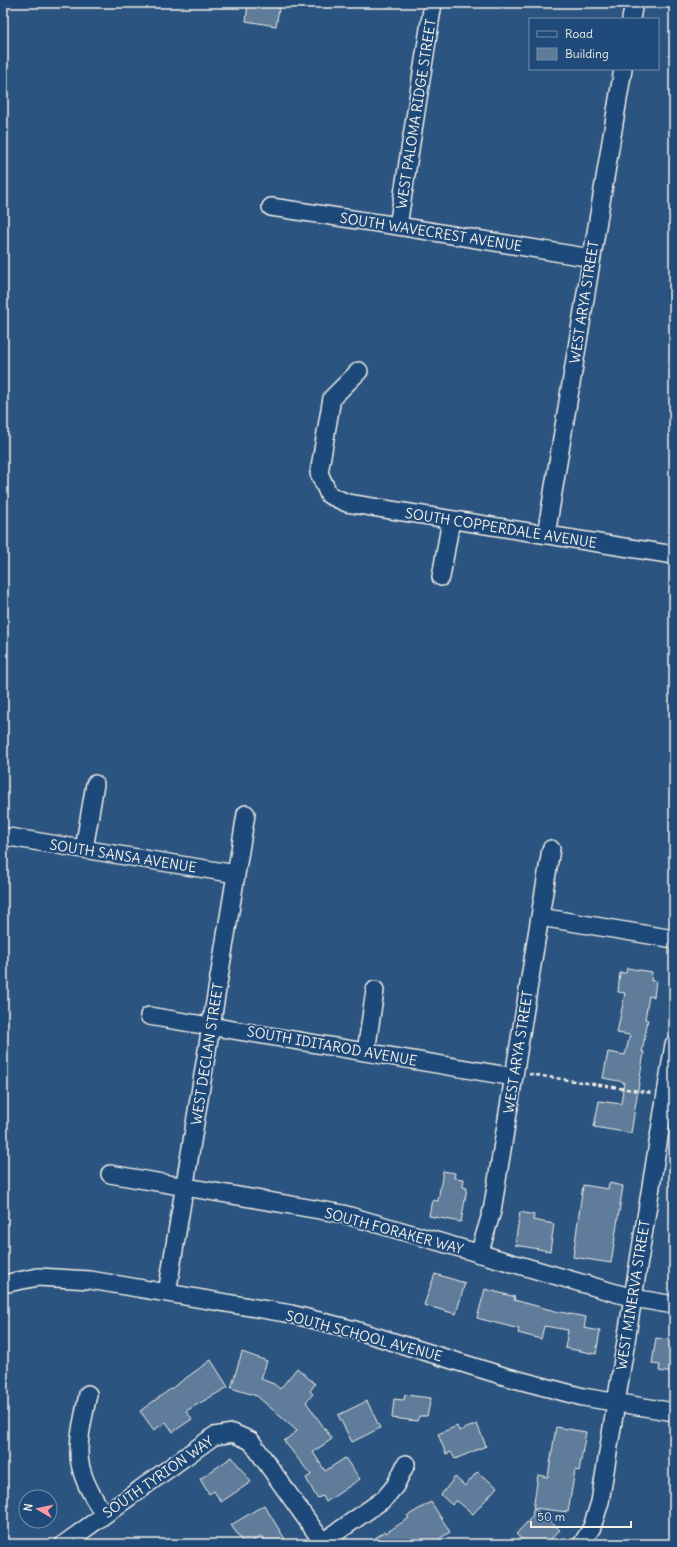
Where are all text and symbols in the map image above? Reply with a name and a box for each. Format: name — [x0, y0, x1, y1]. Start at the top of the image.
street label: WEST PALOMA RIDGE STREET — [392, 18, 440, 210]
legend — [529, 18, 659, 70]
text: Road — [565, 26, 593, 41]
text: Building — [565, 46, 609, 61]
street label: SOUTH WAVECREST AVENUE — [339, 209, 523, 255]
street label: WEST ARYA STREET — [565, 239, 603, 365]
street label: SOUTH COPPERDALE AVENUE — [404, 504, 598, 552]
street label: SOUTH SANSA AVENUE — [48, 835, 198, 877]
street label: WEST DECLAN STREET — [187, 982, 227, 1126]
street label: WEST ARYA STREET — [499, 989, 537, 1115]
street label: SOUTH IDITAROD AVENUE — [246, 1022, 418, 1070]
street label: SOUTH FORAKER WAY — [323, 1204, 466, 1258]
street label: WEST MINERVA STREET — [612, 1219, 654, 1371]
street label: SOUTH SCHOOL AVENUE — [284, 1306, 444, 1366]
street label: SOUTH TYRION WAY — [99, 1432, 217, 1522]
north arrow — [18, 1489, 58, 1529]
text: N — [21, 1503, 36, 1512]
scale bar — [531, 1503, 631, 1529]
text: 50 m — [537, 1509, 566, 1524]

